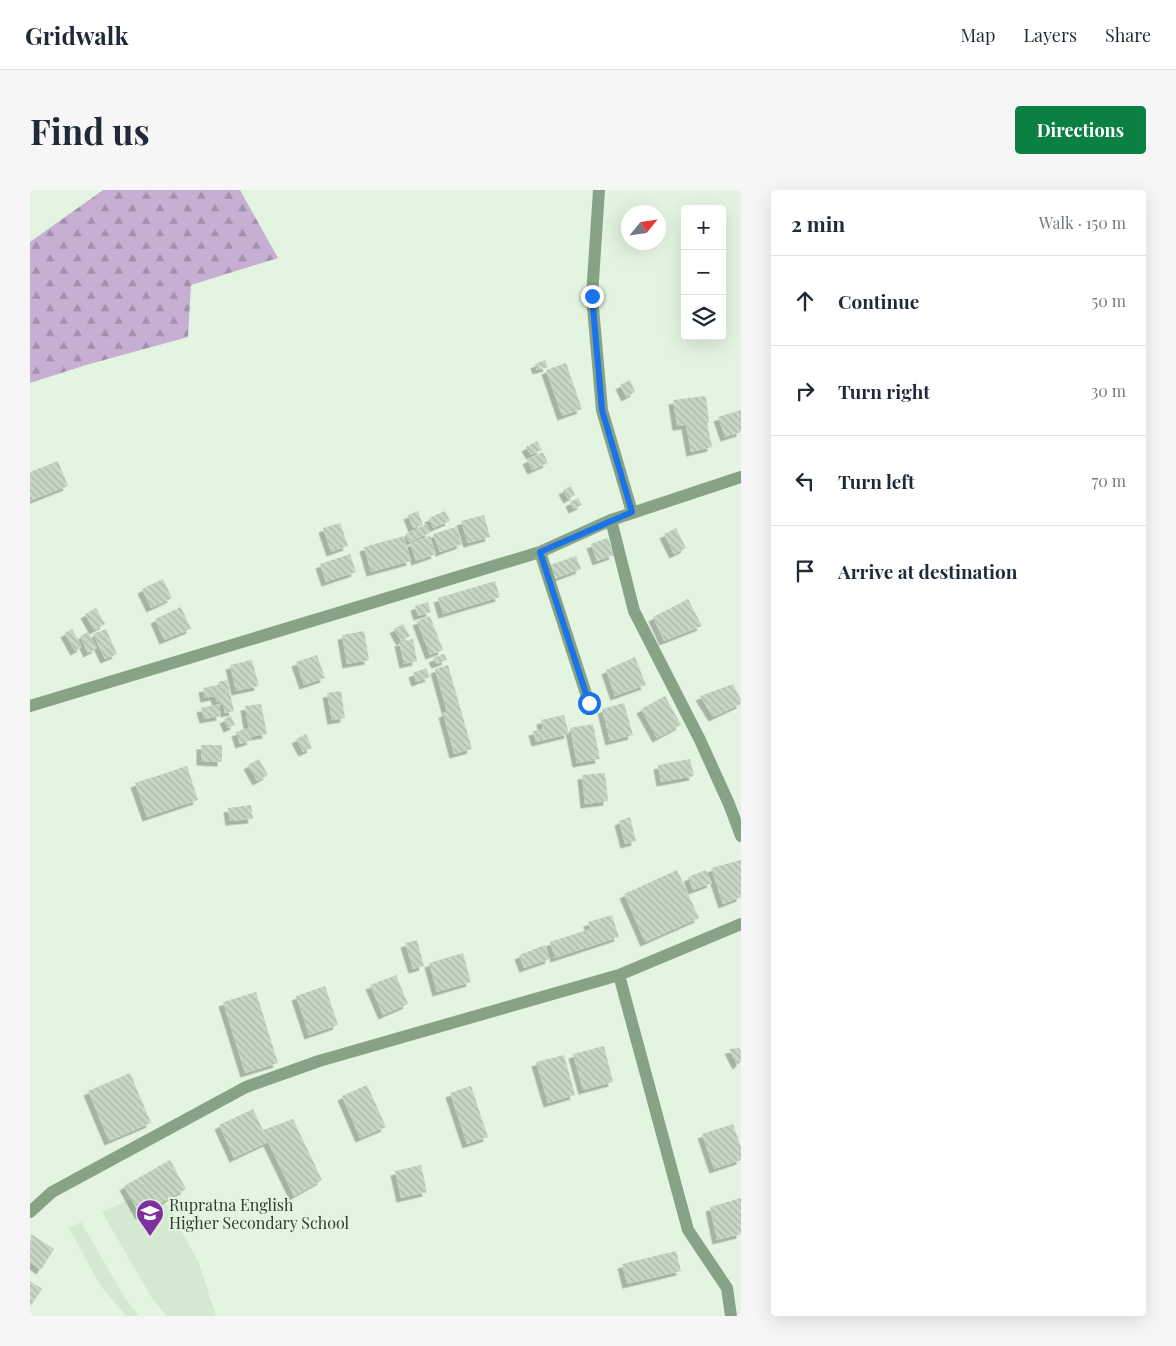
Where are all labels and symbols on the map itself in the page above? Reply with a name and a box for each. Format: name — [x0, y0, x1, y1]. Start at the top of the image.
north arrow — [621, 205, 666, 250]
route end — [581, 285, 604, 308]
route start — [578, 692, 601, 715]
place label: Rupratna English Higher Secondary School — [169, 1194, 350, 1233]
school or university icon: Rupratna English Higher Secondary School — [135, 1198, 165, 1237]

